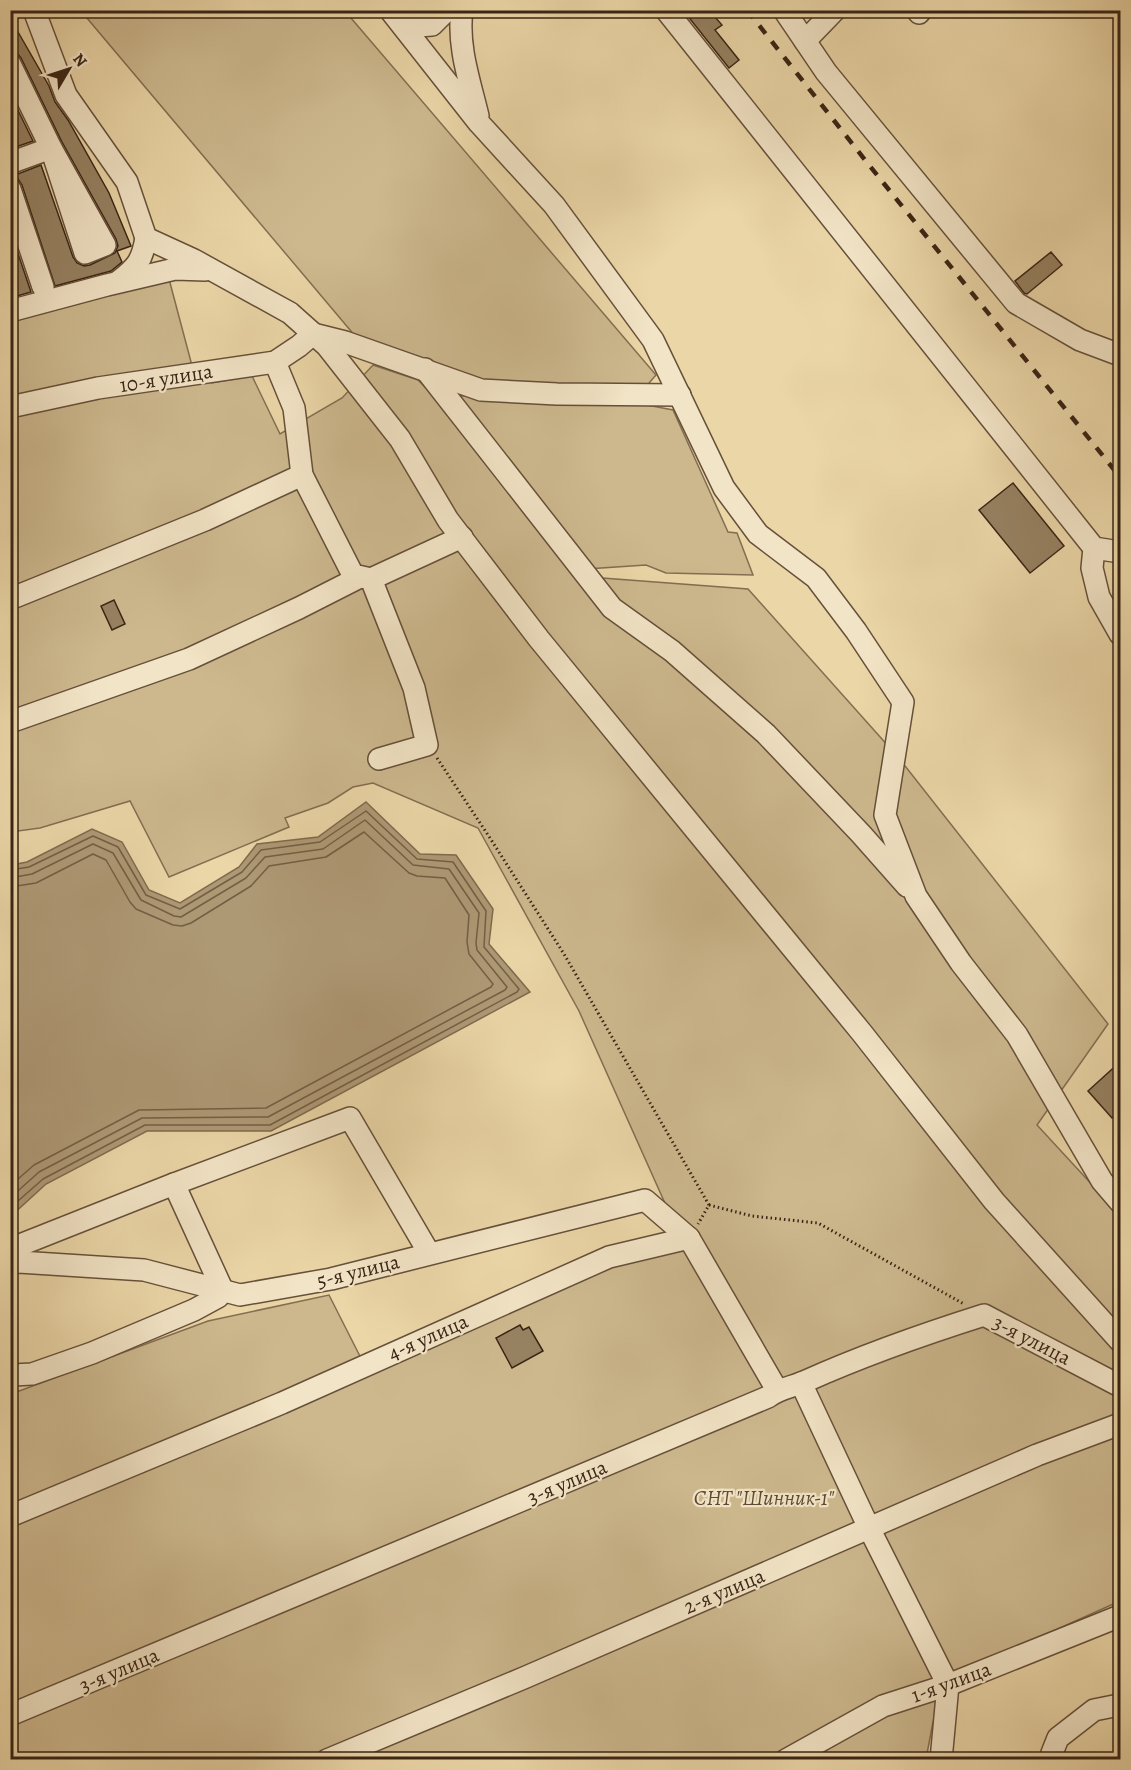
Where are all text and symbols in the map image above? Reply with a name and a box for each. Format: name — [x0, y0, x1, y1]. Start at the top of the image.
north arrow — [39, 39, 99, 99]
text: N — [68, 49, 92, 72]
street label: 10-я улица — [117, 357, 215, 399]
street label: 5-я улица — [314, 1247, 403, 1295]
street label: 4-я улица — [383, 1307, 473, 1367]
street label: 3-я улица — [988, 1308, 1076, 1372]
street label: 3-я улица — [523, 1453, 612, 1511]
park label: СНТ "Шинник-1" — [694, 1484, 835, 1512]
street label: 2-я улица — [679, 1561, 769, 1621]
street label: 3-я улица — [75, 1641, 164, 1699]
street label: 1-я улица — [907, 1655, 995, 1709]

